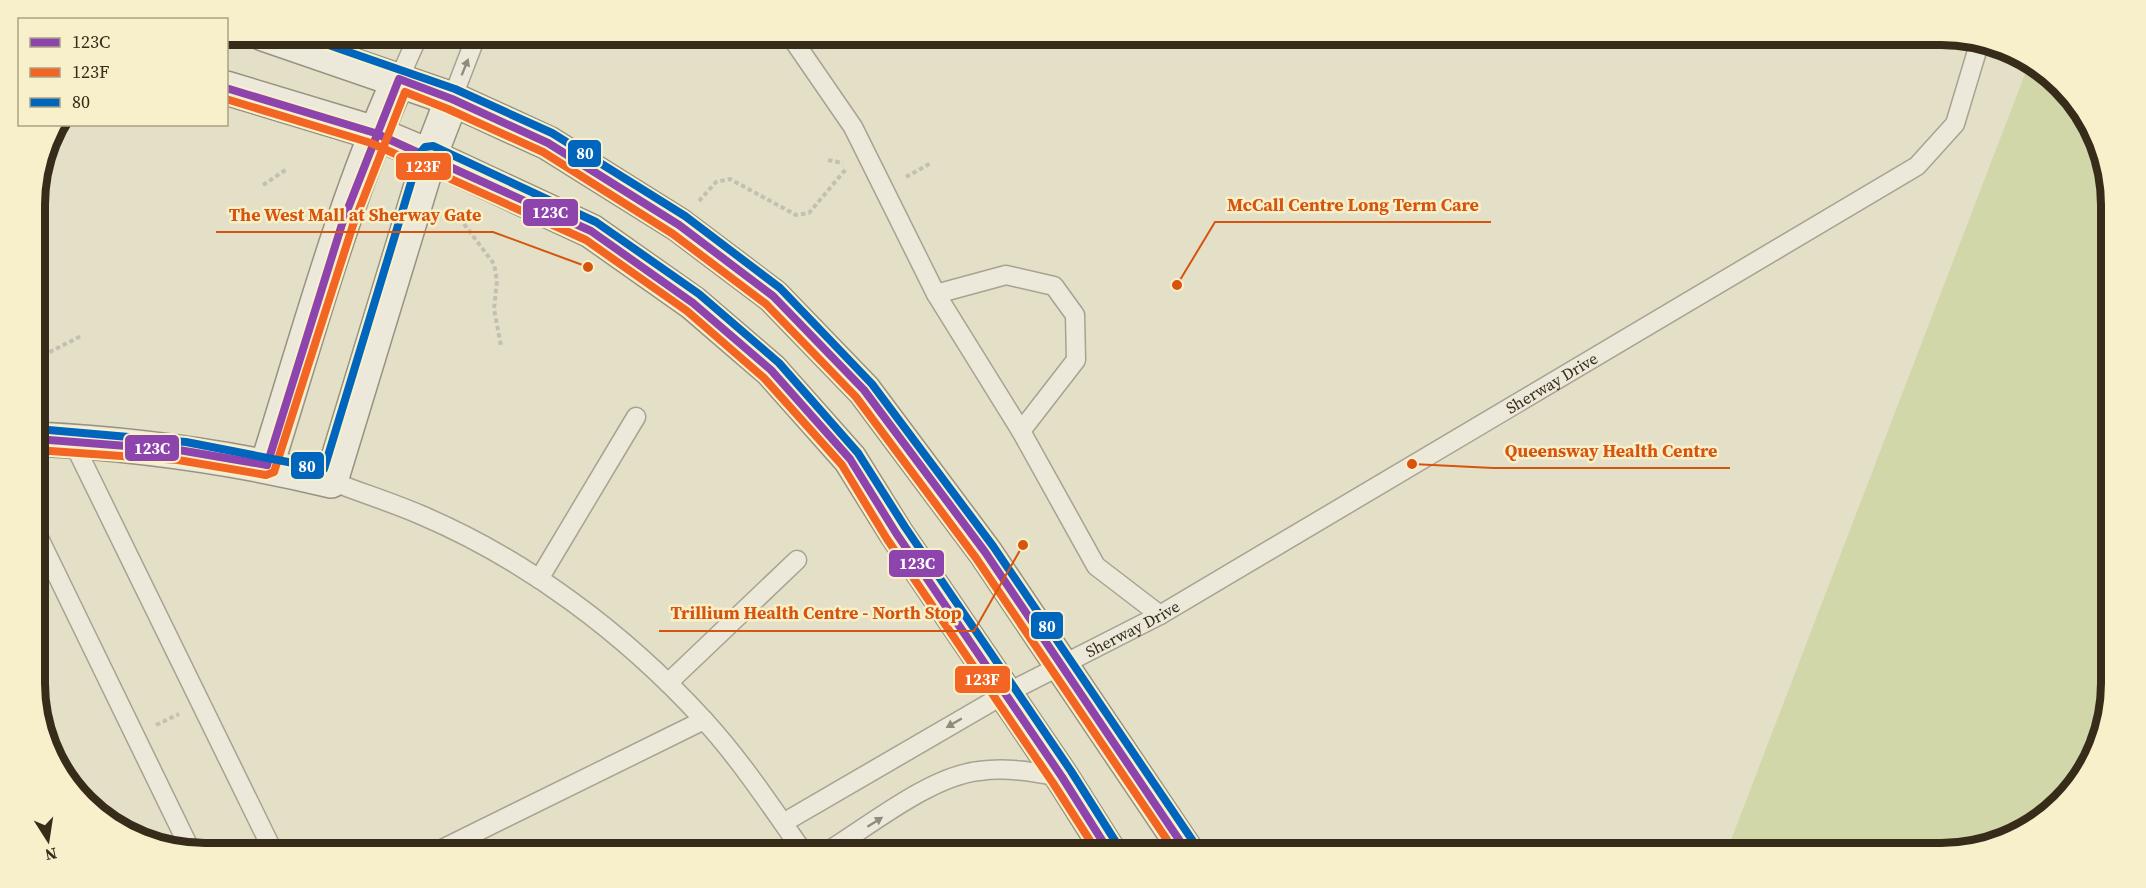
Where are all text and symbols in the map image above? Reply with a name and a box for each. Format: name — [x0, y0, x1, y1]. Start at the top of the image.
legend — [18, 18, 228, 126]
text: 123C — [72, 29, 110, 54]
one-way arrow — [460, 58, 470, 76]
text: 123F — [72, 59, 109, 84]
text: 80 — [72, 89, 90, 114]
line badge: 80 — [567, 139, 602, 168]
text: 80 — [576, 142, 594, 164]
line badge: 123F — [395, 152, 452, 181]
text: 123F — [405, 155, 441, 177]
callout: McCall Centre Long Term Care — [1215, 186, 1491, 222]
text: McCall Centre Long Term Care — [1227, 192, 1479, 217]
callout: The West Mall at Sherway Gate — [216, 196, 493, 232]
line badge: 123C — [522, 198, 579, 227]
text: 123C — [532, 201, 568, 223]
text: The West Mall at Sherway Gate — [229, 202, 481, 227]
street label: Sherway Drive — [1502, 347, 1602, 419]
callout: Queensway Health Centre — [1493, 432, 1730, 468]
line badge: 123C — [124, 434, 180, 462]
text: 123C — [134, 437, 170, 459]
text: Queensway Health Centre — [1505, 438, 1717, 463]
line badge: 80 — [290, 451, 325, 480]
text: 80 — [298, 455, 316, 477]
line badge: 123C — [888, 549, 945, 578]
text: 123C — [899, 552, 935, 574]
callout: Trillium Health Centre - North Stop — [659, 595, 974, 631]
street label: Sherway Drive — [1082, 595, 1184, 662]
text: Trillium Health Centre - North Stop — [670, 600, 962, 625]
line badge: 80 — [1030, 611, 1064, 640]
text: 80 — [1038, 615, 1056, 637]
line badge: 123F — [954, 665, 1011, 694]
text: 123F — [964, 668, 1000, 690]
one-way arrow — [946, 718, 962, 729]
north arrow — [18, 810, 78, 870]
one-way arrow — [867, 817, 883, 828]
text: N — [43, 843, 59, 867]

